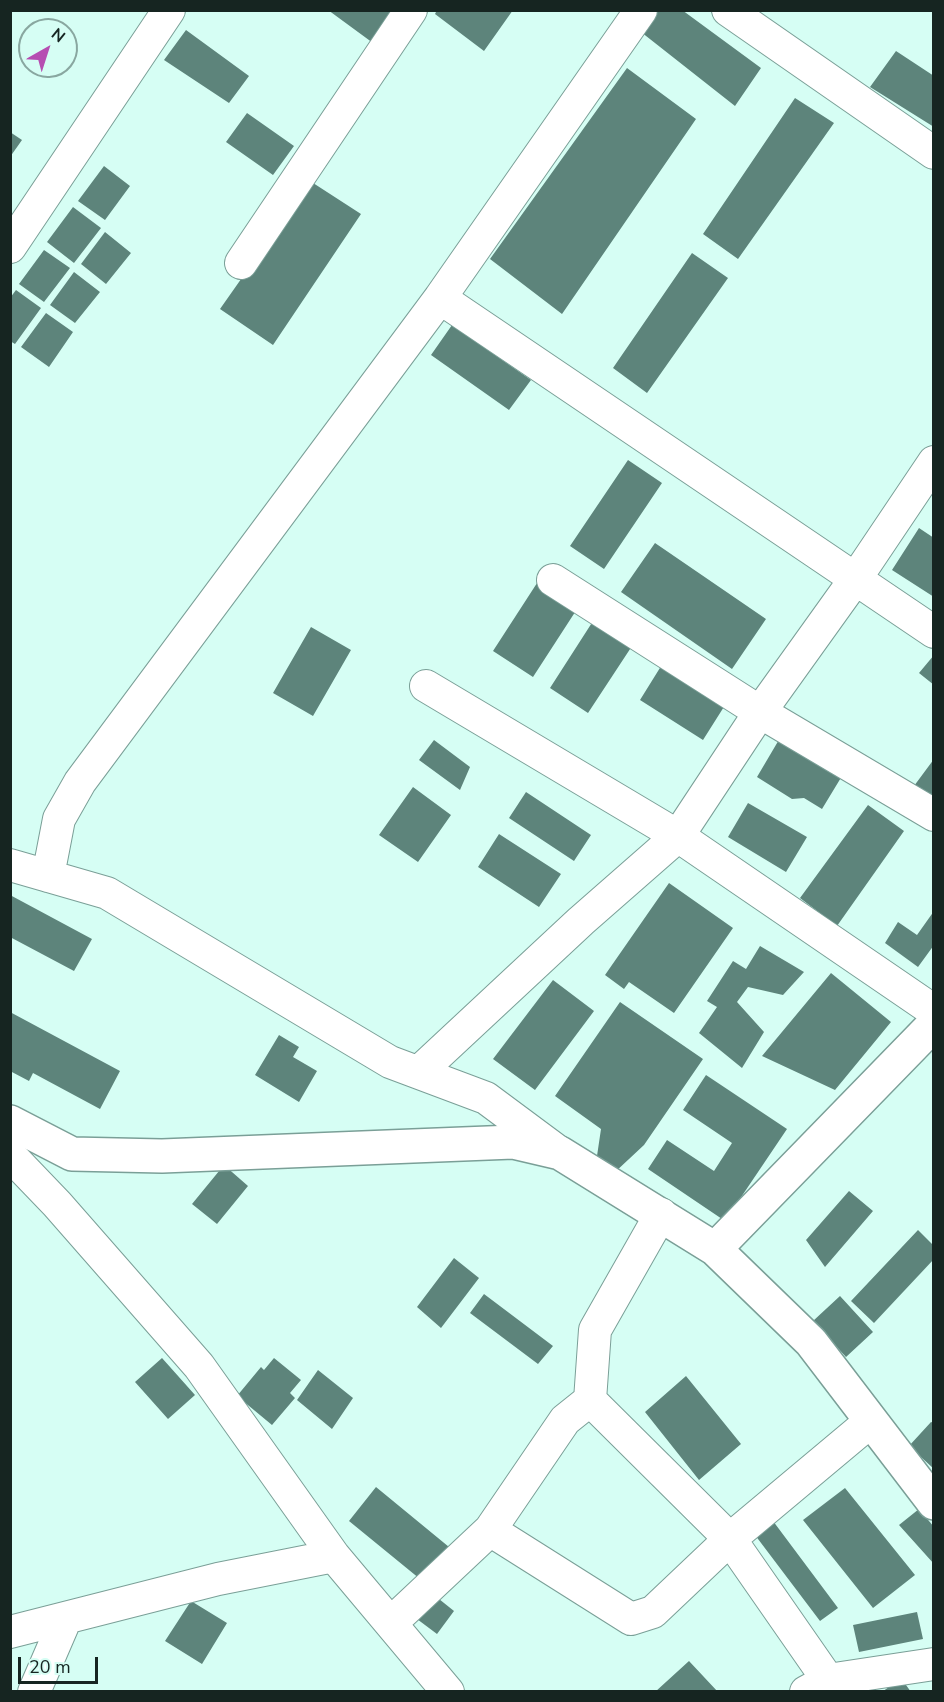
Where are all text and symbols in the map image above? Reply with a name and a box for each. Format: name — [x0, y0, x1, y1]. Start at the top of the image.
north arrow — [18, 18, 78, 78]
text: N — [46, 23, 70, 48]
scale bar — [21, 1645, 100, 1683]
text: 20 m — [29, 1655, 71, 1679]

